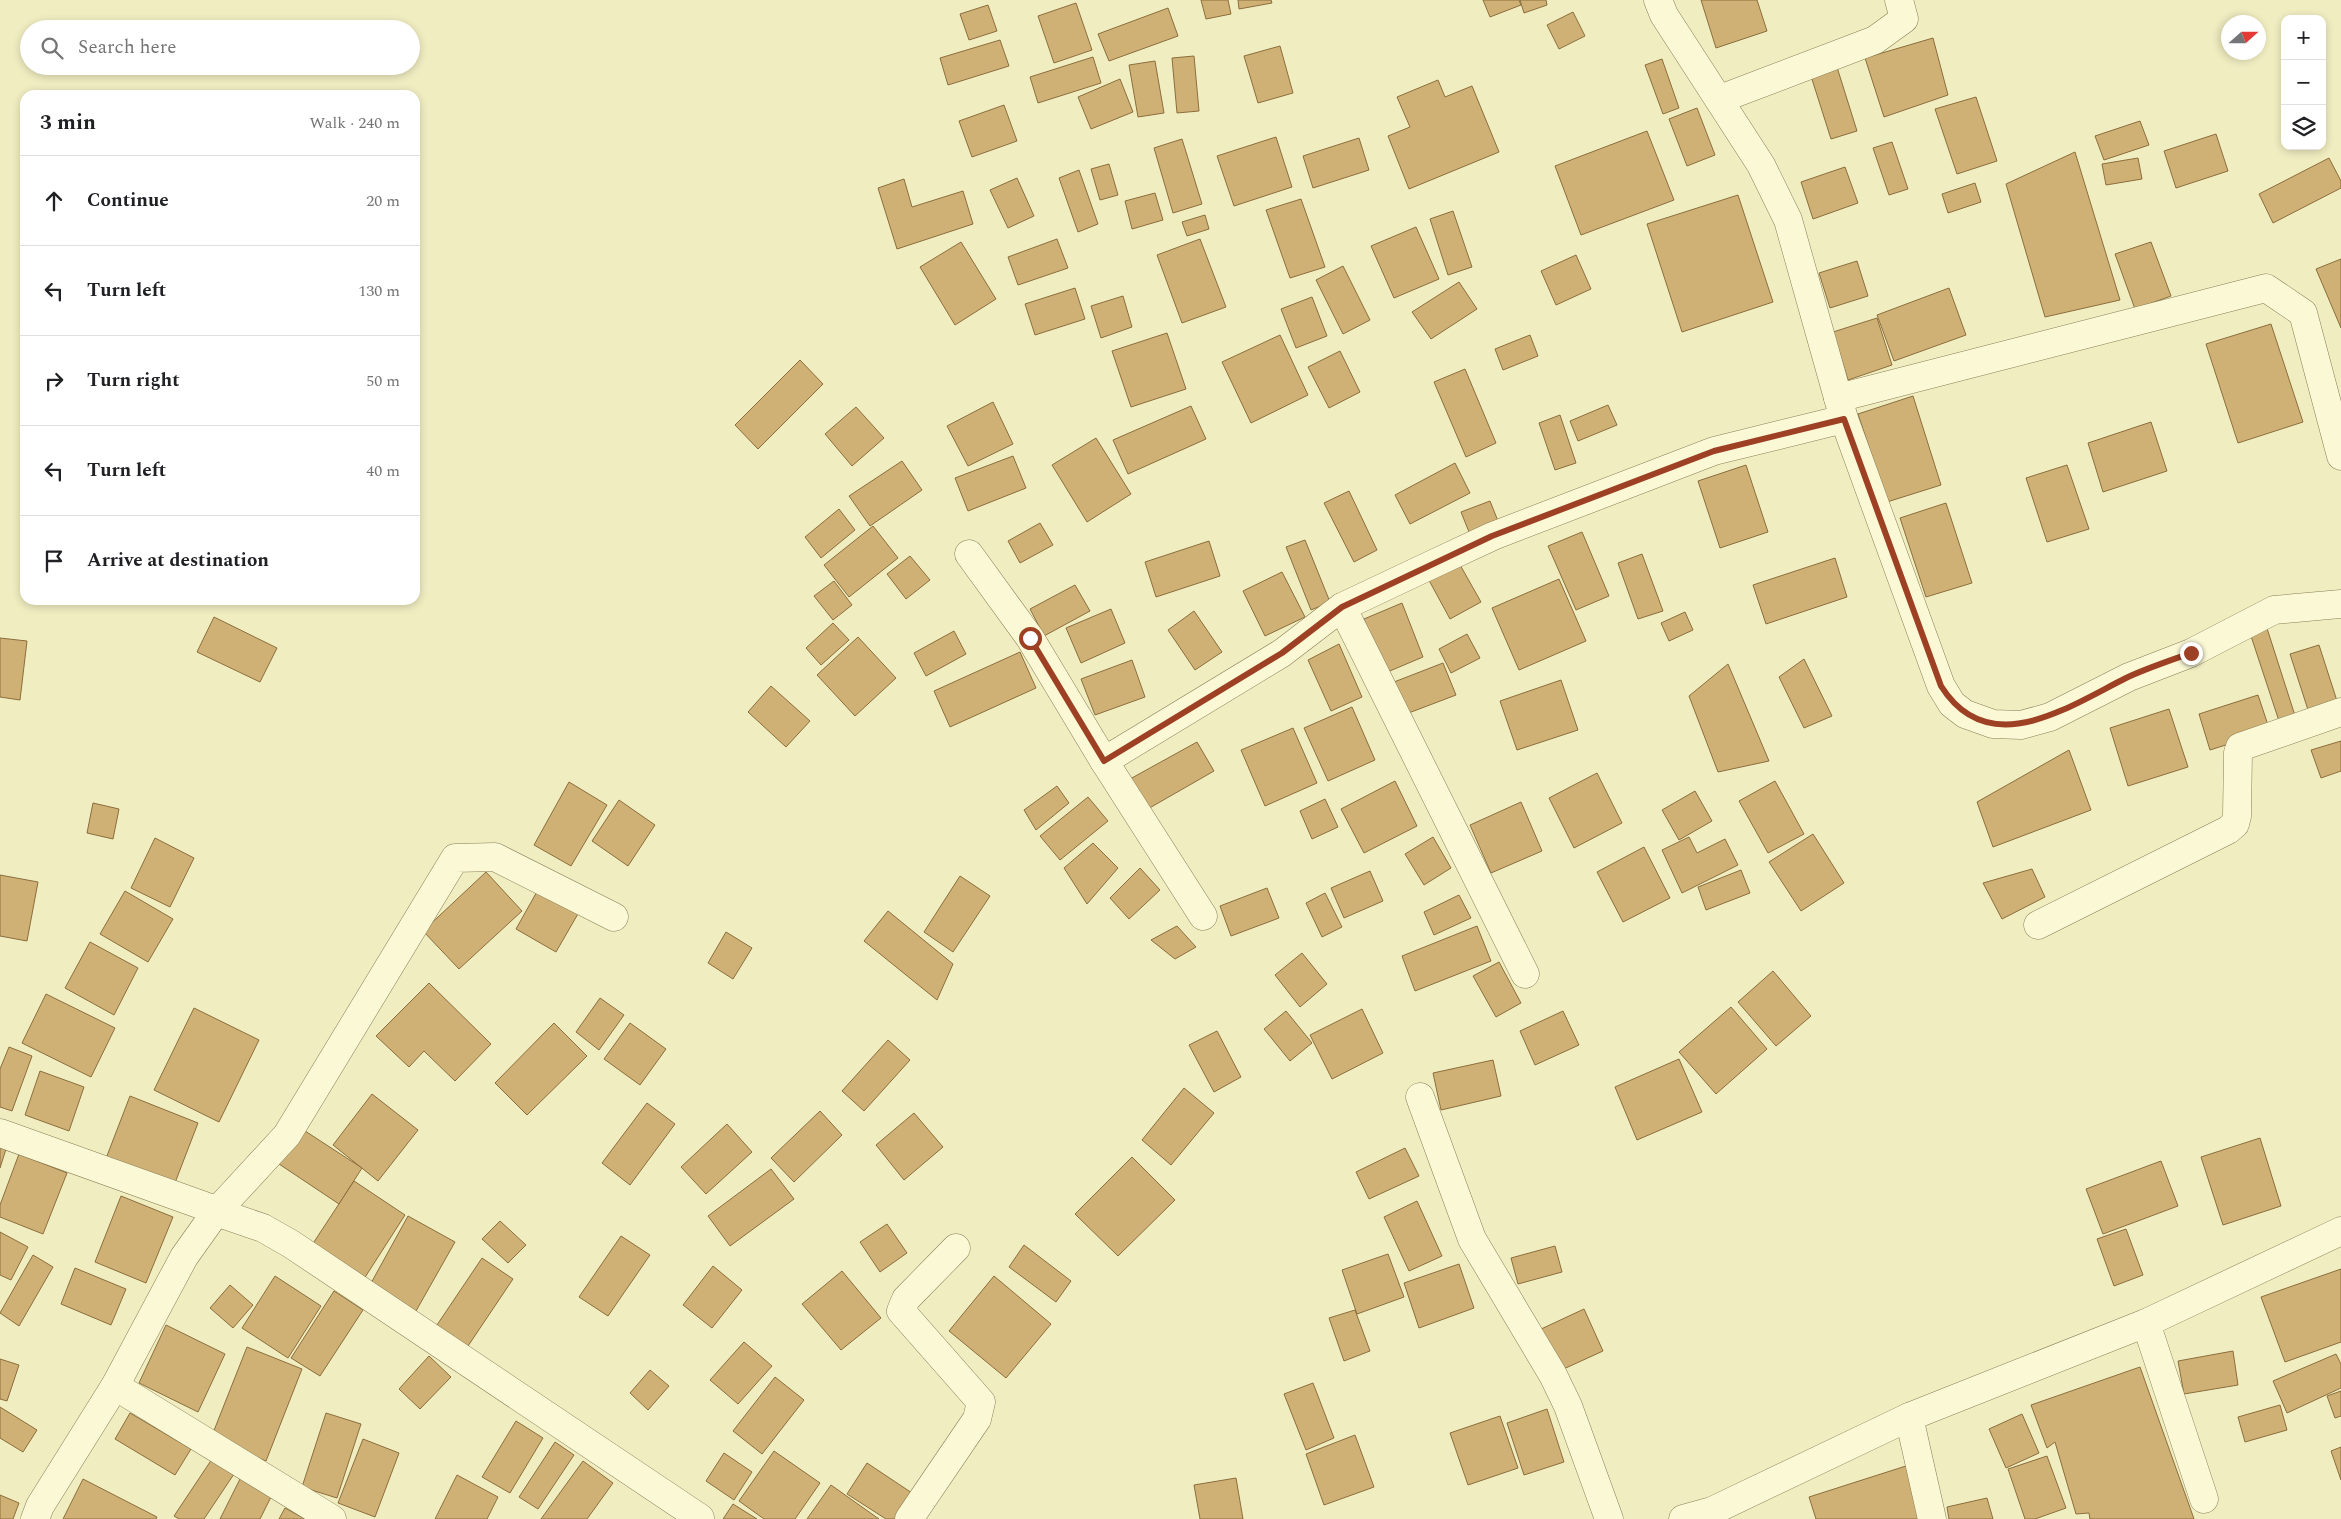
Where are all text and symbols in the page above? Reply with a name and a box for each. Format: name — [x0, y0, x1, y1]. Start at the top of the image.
north arrow — [2221, 15, 2266, 60]
map controls — [2281, 15, 2326, 150]
button: + — [2281, 15, 2326, 60]
search box — [20, 20, 420, 75]
text: Search here — [78, 33, 177, 62]
icon: search — [38, 34, 66, 62]
button: − — [2281, 60, 2326, 105]
button: layers — [2281, 105, 2326, 150]
text: 3 min — [40, 107, 96, 139]
text: Walk · 240 m — [309, 111, 400, 135]
text: Continue — [87, 186, 169, 215]
icon: ahead — [40, 187, 68, 215]
text: 20 m — [366, 189, 400, 213]
text: Turn left — [87, 276, 166, 305]
icon: left — [40, 277, 68, 305]
text: 130 m — [358, 279, 400, 303]
text: Turn right — [87, 366, 180, 395]
icon: right — [40, 367, 68, 395]
text: 50 m — [366, 369, 400, 393]
text: Turn left — [87, 456, 166, 485]
icon: left — [40, 457, 68, 485]
text: 40 m — [366, 459, 400, 483]
text: Arrive at destination — [87, 546, 269, 575]
icon: arrive — [40, 547, 68, 575]
route start — [1019, 627, 1042, 650]
route end — [2180, 642, 2203, 665]

